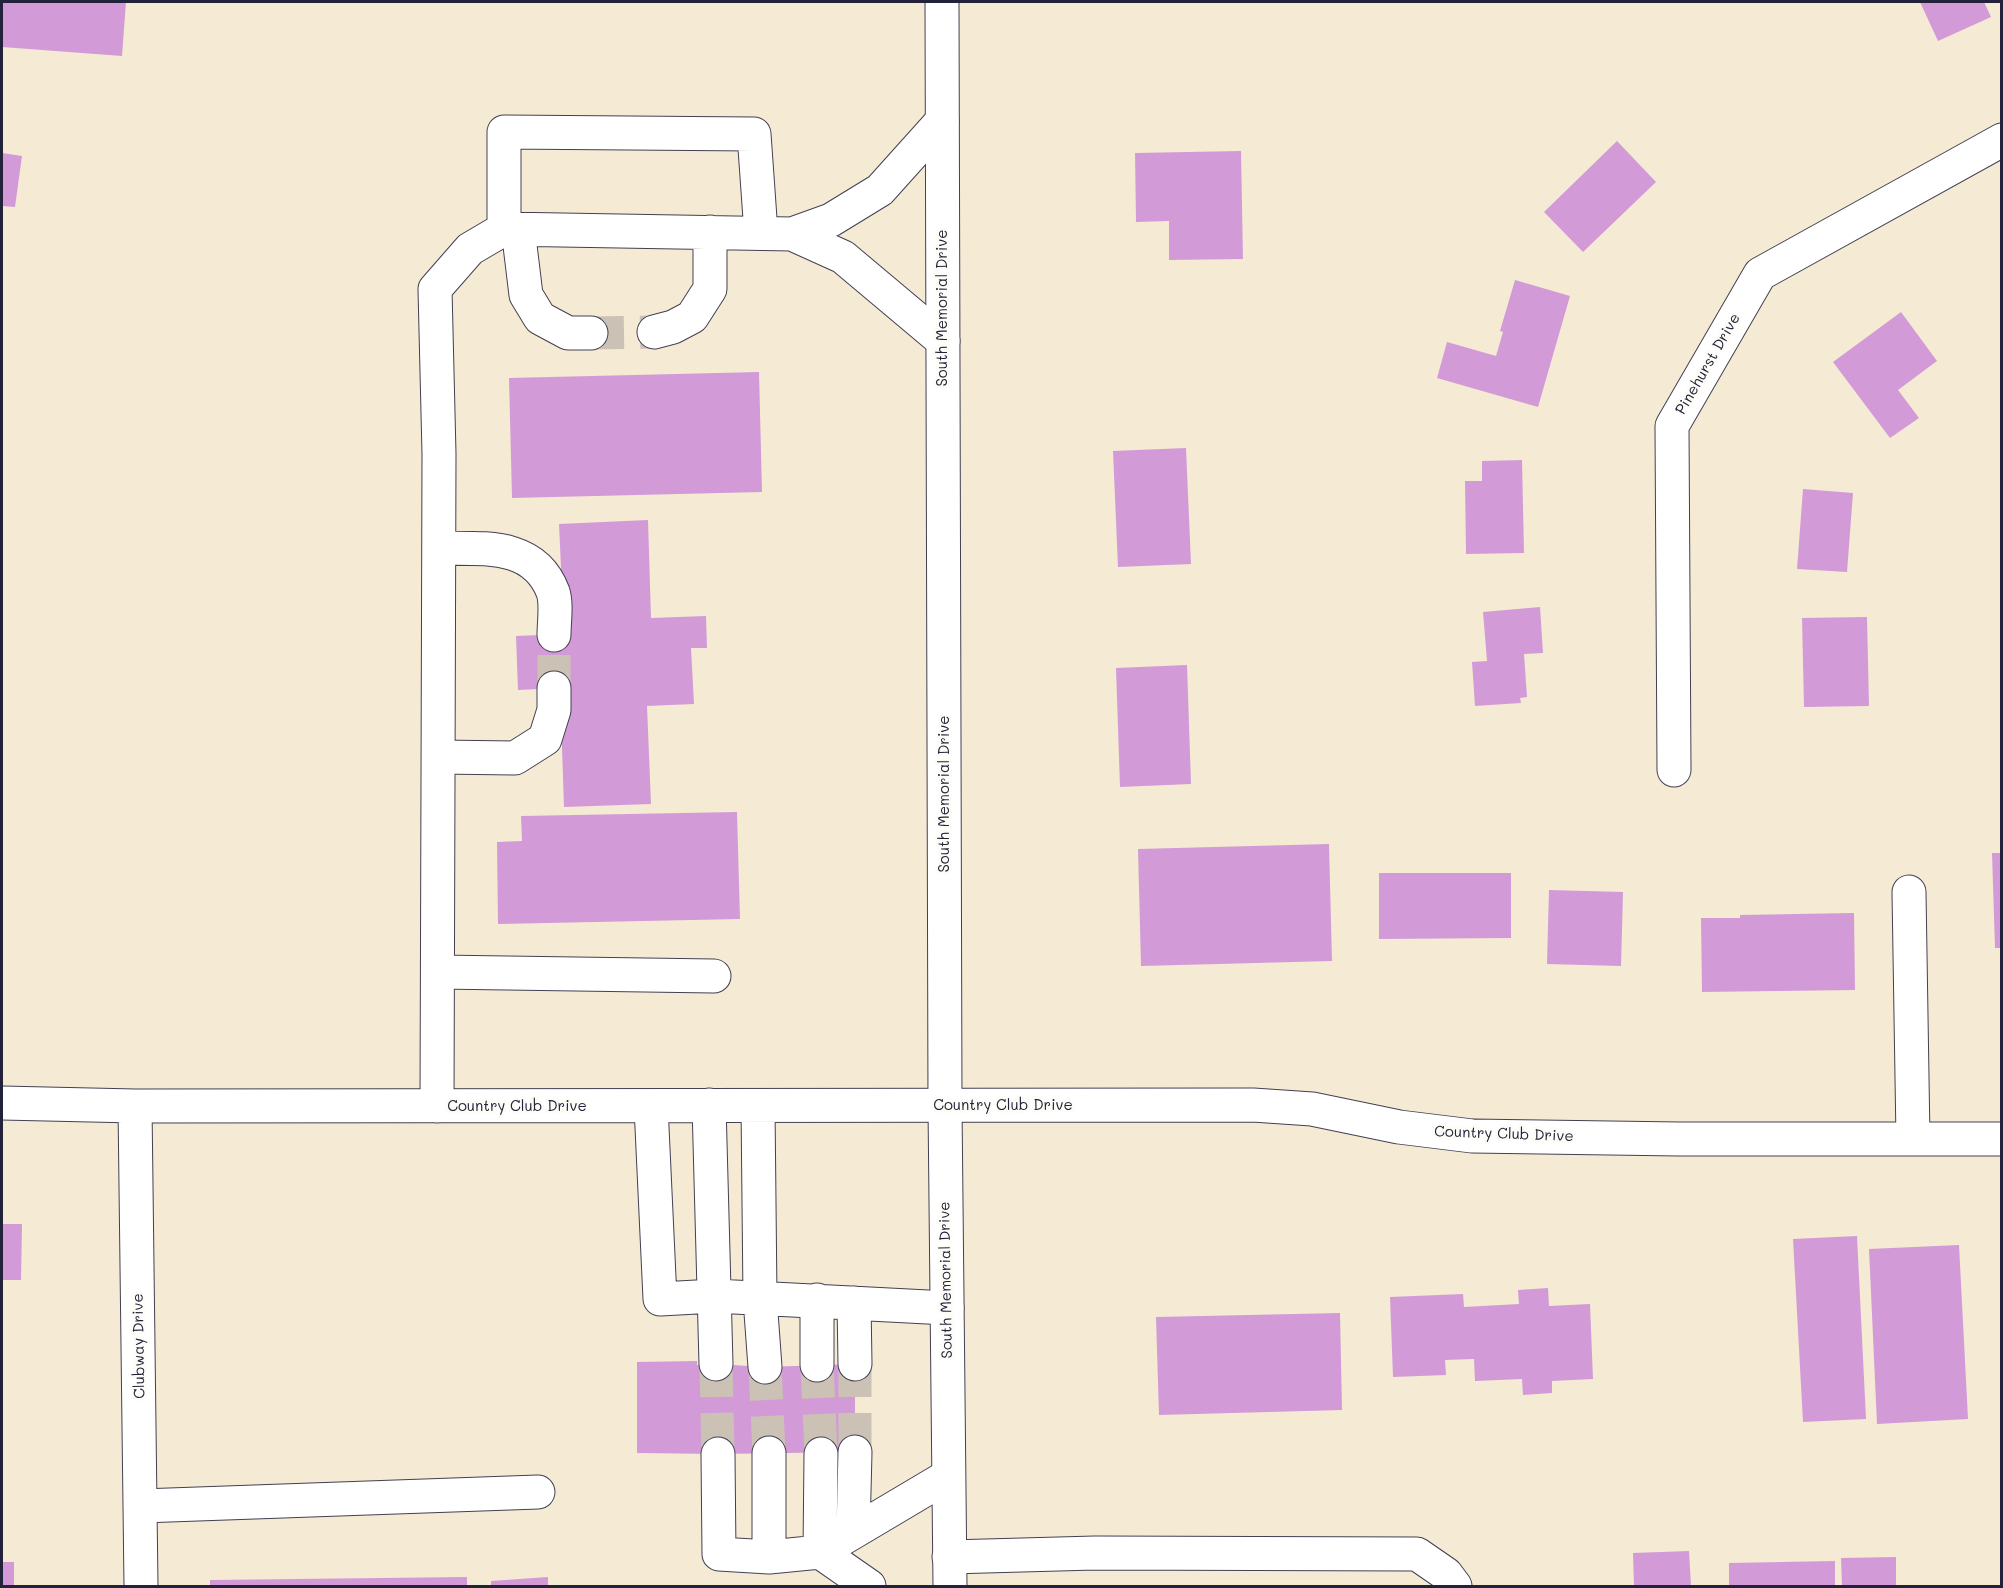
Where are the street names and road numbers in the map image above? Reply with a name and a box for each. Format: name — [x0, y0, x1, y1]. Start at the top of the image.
street label: South Memorial Drive — [933, 229, 951, 387]
street label: Pinehurst Drive — [1672, 310, 1744, 418]
street label: South Memorial Drive — [935, 715, 953, 873]
street label: Country Club Drive — [933, 1096, 1073, 1114]
street label: Country Club Drive — [447, 1097, 587, 1115]
street label: Country Club Drive — [1434, 1123, 1574, 1145]
street label: South Memorial Drive — [936, 1201, 956, 1359]
street label: Clubway Drive — [129, 1293, 149, 1399]

